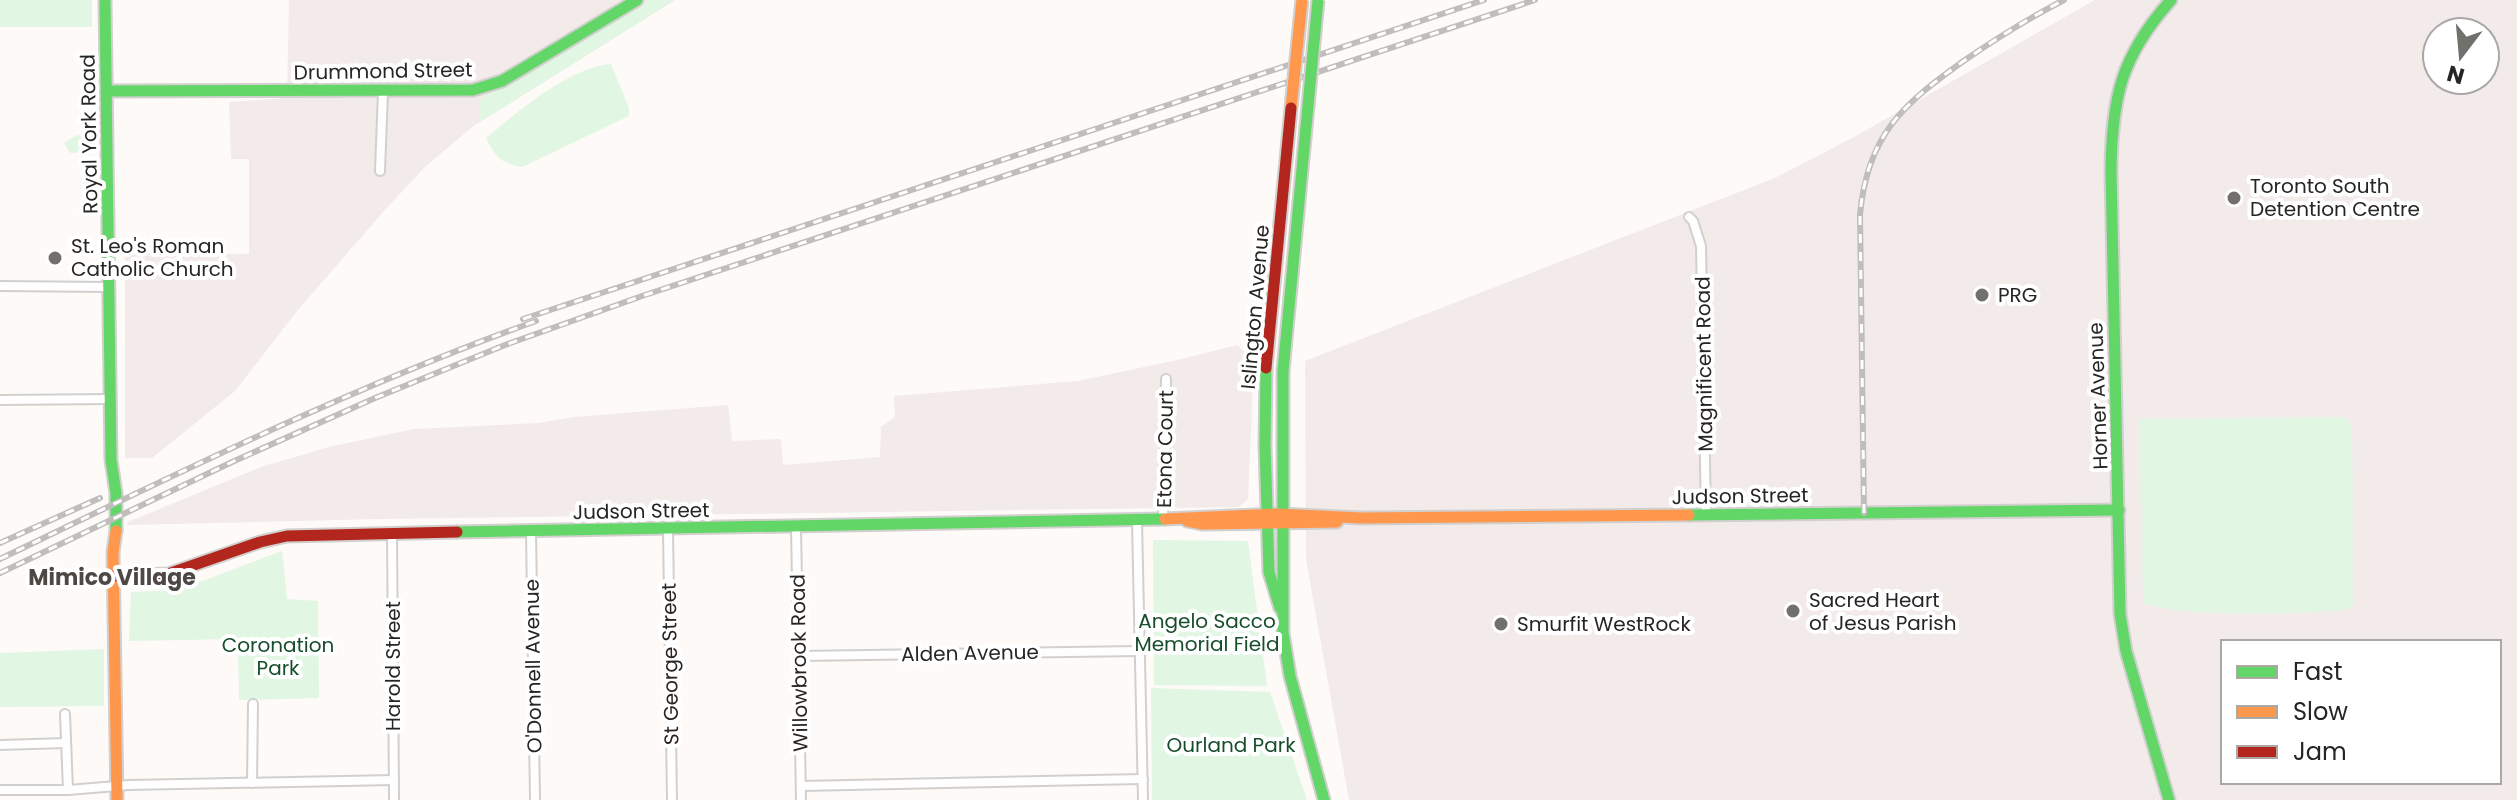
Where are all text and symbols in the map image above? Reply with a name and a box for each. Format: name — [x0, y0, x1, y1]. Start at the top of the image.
north arrow — [2421, 16, 2501, 96]
street label: Royal York Road — [74, 54, 104, 214]
street label: Drummond Street — [293, 55, 473, 87]
text: N — [2443, 58, 2468, 92]
place label: Toronto South Detention Centre — [2250, 172, 2420, 223]
marker: Toronto South Detention Centre — [2225, 189, 2243, 207]
street label: Islington Avenue — [1234, 224, 1276, 390]
place label: St. Leo's Roman Catholic Church — [71, 232, 234, 283]
marker: St. Leo's Roman Catholic Church — [46, 249, 64, 267]
street label: Magnificent Road — [1688, 276, 1720, 452]
place label: PRG — [1998, 281, 2037, 309]
marker: PRG — [1973, 286, 1991, 304]
street label: Horner Avenue — [2081, 322, 2115, 470]
street label: Etona Court — [1150, 390, 1180, 508]
street label: Judson Street — [1671, 481, 1809, 511]
street label: Judson Street — [572, 496, 710, 526]
district label: Mimico Village — [28, 562, 196, 593]
street label: Willowbrook Road — [783, 574, 815, 752]
street label: O'Donnell Avenue — [517, 579, 549, 753]
street label: St George Street — [655, 583, 685, 745]
place label: Sacred Heart of Jesus Parish — [1809, 586, 1956, 637]
street label: Harold Street — [379, 601, 407, 731]
marker: Sacred Heart of Jesus Parish — [1784, 602, 1802, 620]
park label: Angelo Sacco Memorial Field — [1134, 607, 1280, 658]
place label: Smurfit WestRock — [1517, 610, 1691, 638]
marker: Smurfit WestRock — [1492, 615, 1510, 633]
park label: Coronation Park — [222, 631, 334, 682]
street label: Alden Avenue — [901, 638, 1039, 668]
legend — [2221, 640, 2501, 784]
text: Fast — [2293, 655, 2343, 688]
text: Slow — [2293, 695, 2348, 728]
park label: Ourland Park — [1167, 731, 1296, 759]
text: Jam — [2293, 735, 2347, 768]

